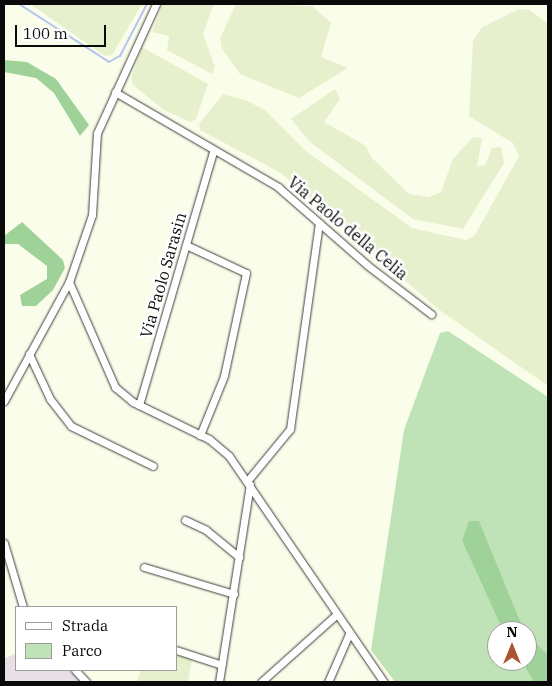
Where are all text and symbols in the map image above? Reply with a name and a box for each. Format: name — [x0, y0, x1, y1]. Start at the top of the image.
scale bar — [18, 15, 109, 47]
text: 100 m — [23, 24, 68, 43]
street label: Via Paolo della Celia — [284, 172, 412, 284]
street label: Via Paolo Sarasin — [136, 210, 190, 340]
legend — [15, 606, 178, 671]
text: Strada — [62, 616, 108, 635]
north arrow — [487, 621, 537, 671]
text: N — [506, 623, 518, 641]
text: Parco — [62, 641, 102, 660]

